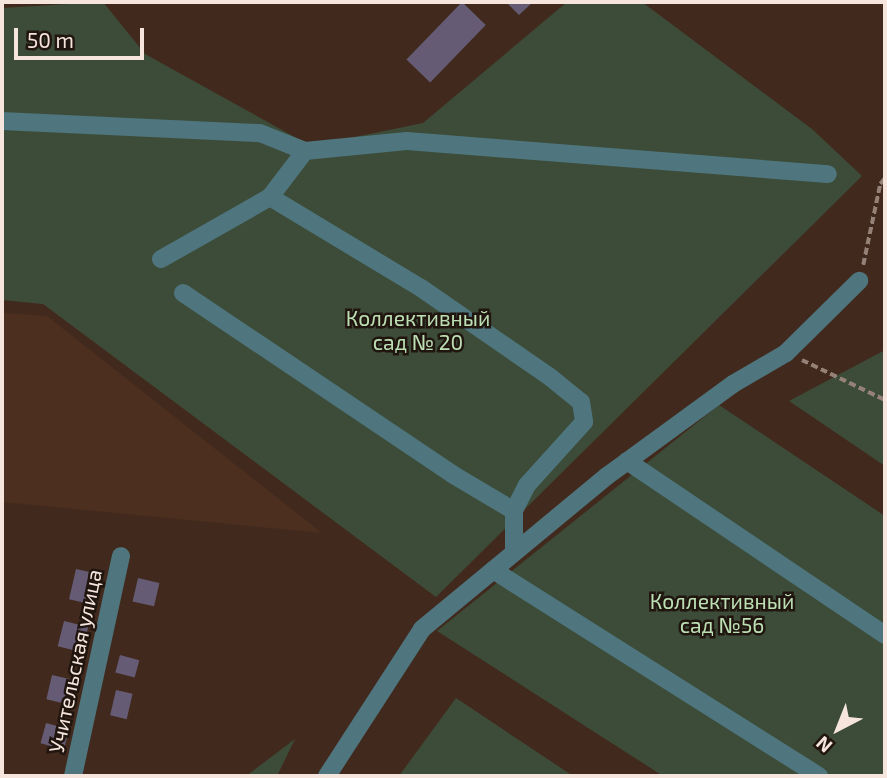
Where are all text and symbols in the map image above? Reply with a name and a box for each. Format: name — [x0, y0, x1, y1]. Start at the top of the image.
scale bar — [18, 14, 147, 58]
text: 50 m — [27, 27, 74, 52]
park label: Коллективный сад № 20 — [346, 305, 490, 355]
street label: Учительская улица — [43, 567, 107, 755]
park label: Коллективный сад №56 — [650, 588, 794, 638]
north arrow — [803, 694, 873, 764]
text: N — [811, 732, 836, 758]

